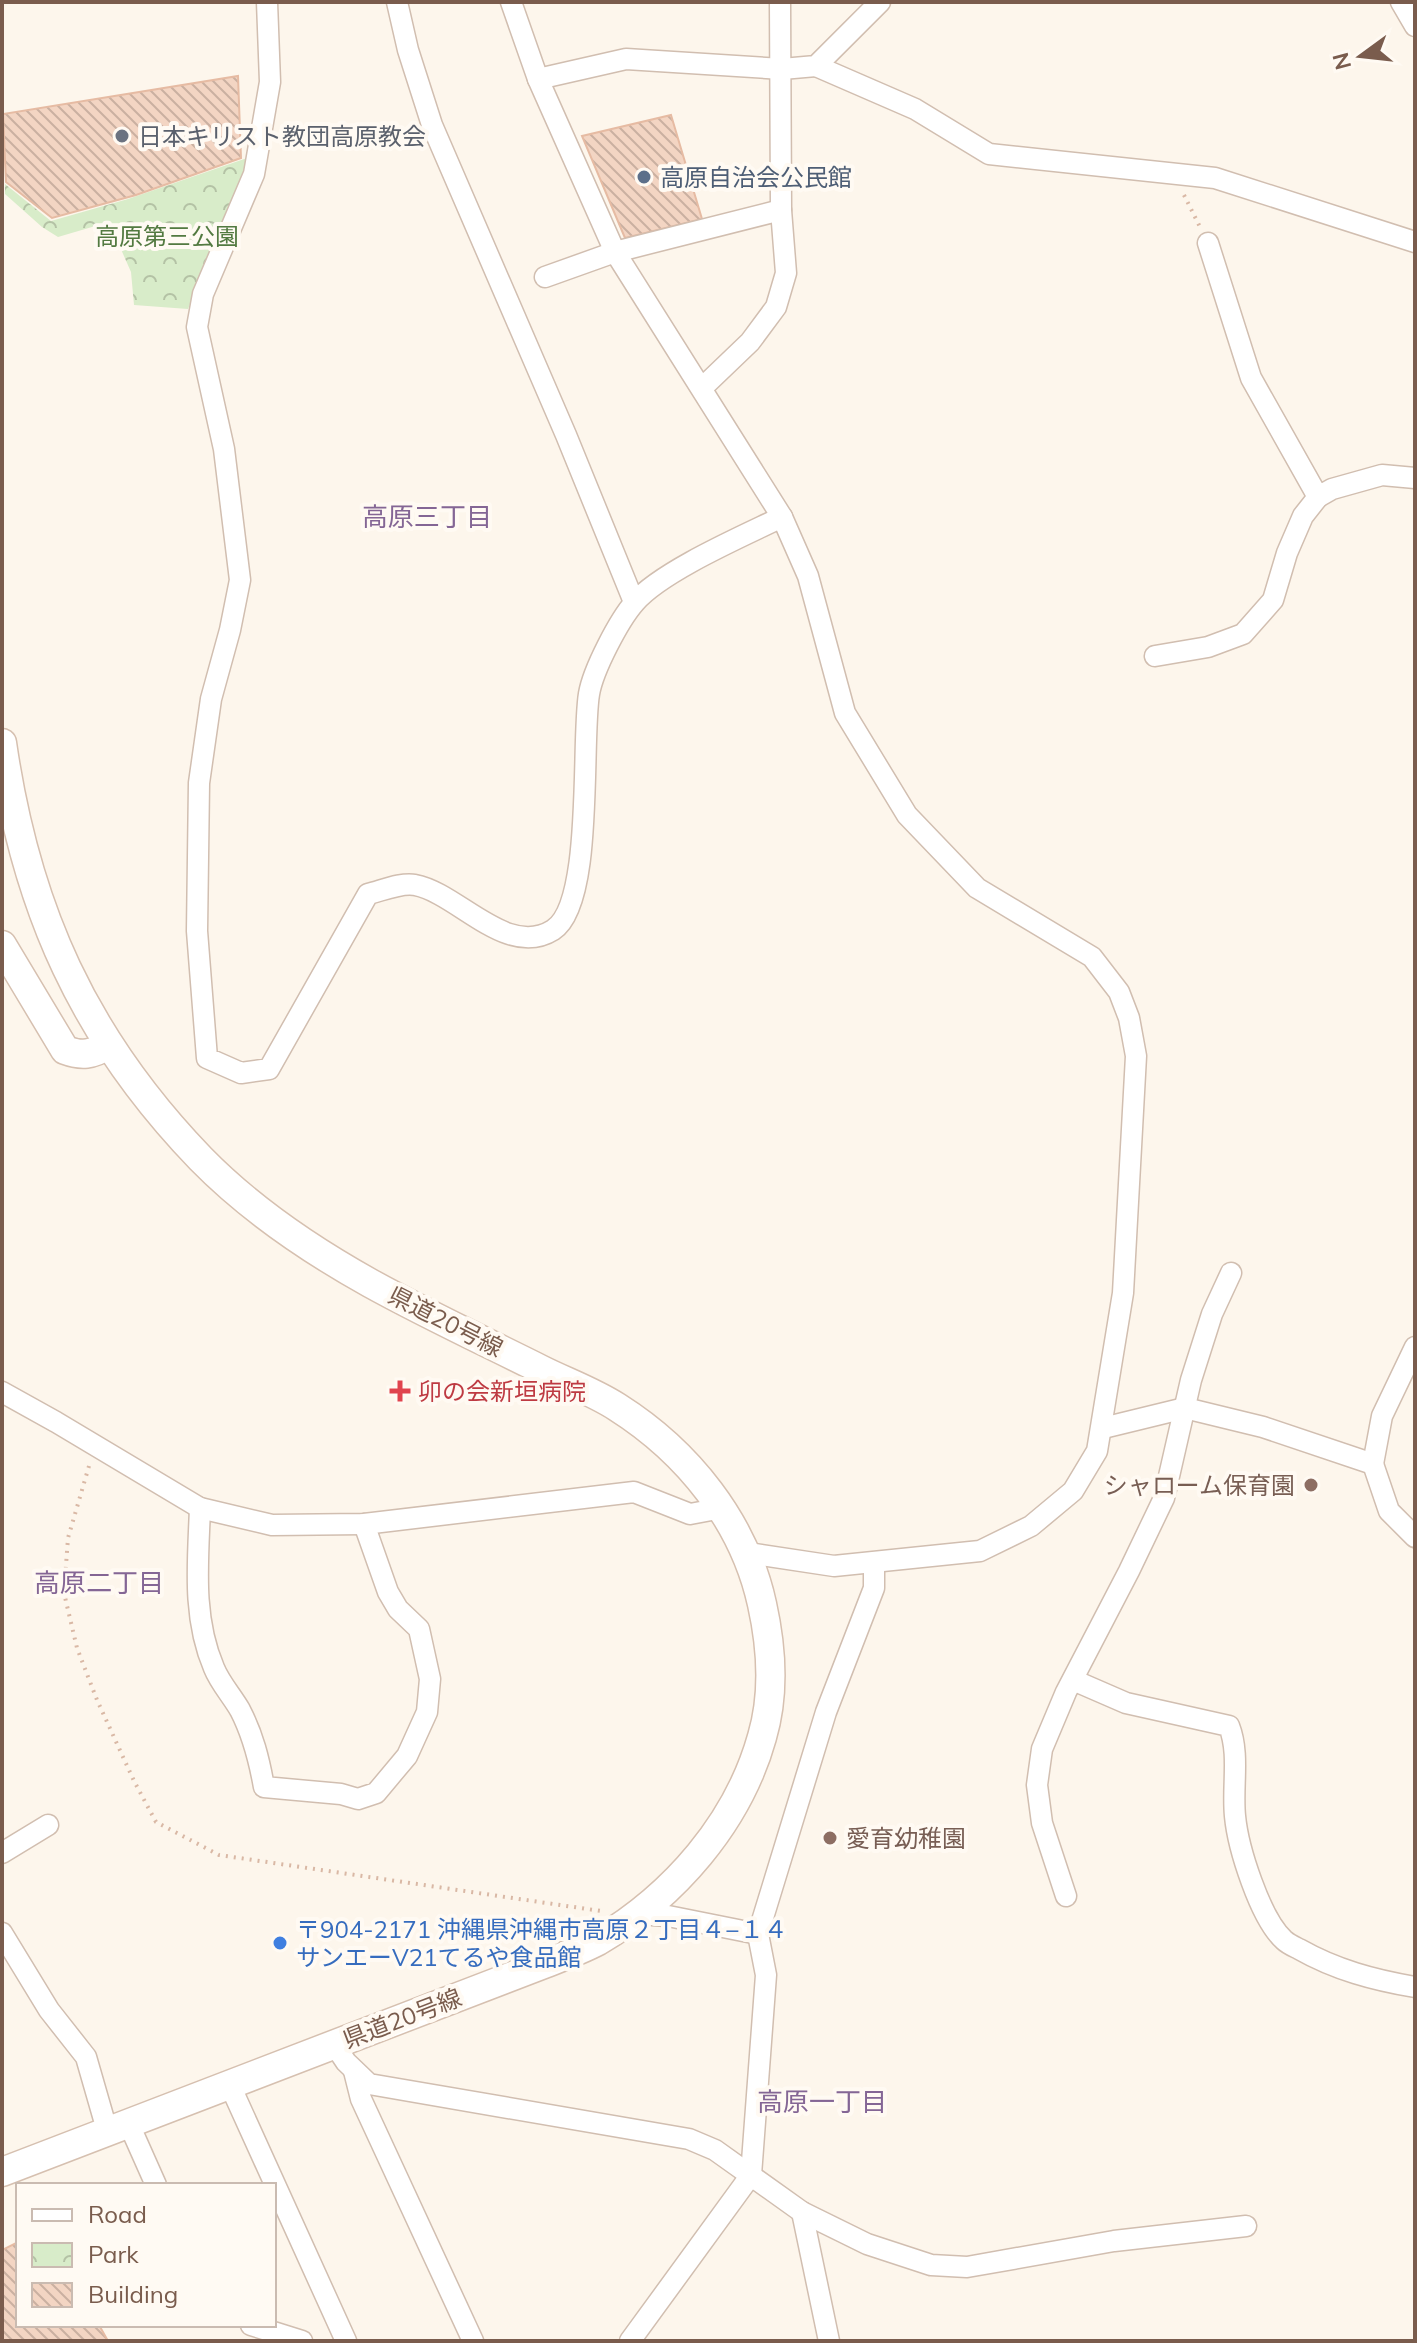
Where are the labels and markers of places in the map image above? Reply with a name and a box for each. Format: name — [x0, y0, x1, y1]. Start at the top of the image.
place label: 日本キリスト教団高原教会 — [138, 121, 426, 151]
marker: 日本キリスト教団高原教会 — [113, 127, 131, 145]
place label: 高原自治会公民館 — [660, 162, 852, 192]
marker: 高原自治会公民館 — [635, 168, 653, 186]
place label: 卯の会新垣病院 — [418, 1376, 586, 1406]
marker: 卯の会新垣病院 — [389, 1380, 411, 1402]
place label: シャローム保育園 — [1104, 1470, 1295, 1500]
marker: シャローム保育園 — [1302, 1476, 1320, 1494]
place label: 愛育幼稚園 — [846, 1823, 966, 1853]
marker: 愛育幼稚園 — [821, 1829, 839, 1847]
place label: 〒904-2171 沖縄県沖縄市高原２丁目４−１４ サンエーV21てるや食品館 — [296, 1914, 788, 1972]
marker: 〒904-2171 沖縄県沖縄市高原２丁目４−１４ サンエーV21てるや食品館 — [271, 1934, 289, 1952]

